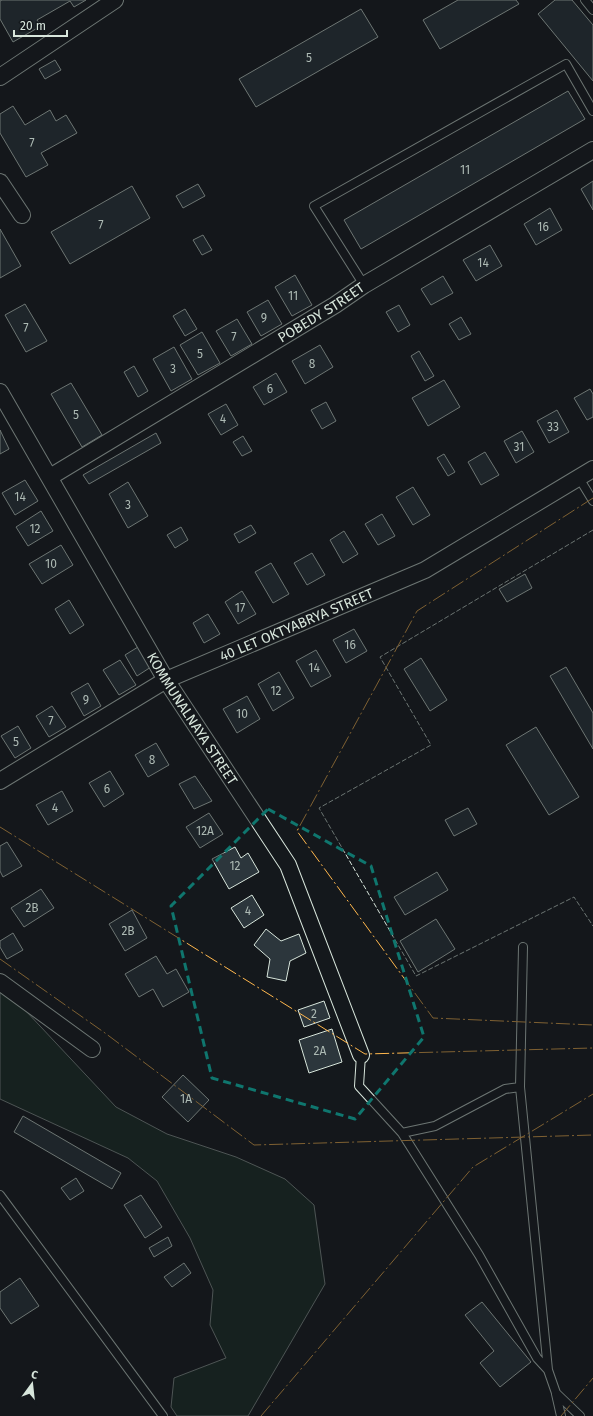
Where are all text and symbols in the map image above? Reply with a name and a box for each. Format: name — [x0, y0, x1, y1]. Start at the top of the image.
scale bar — [14, 12, 67, 38]
text: 20 m — [20, 19, 46, 33]
house number: 5 — [306, 51, 312, 65]
house number: 7 — [29, 136, 35, 150]
house number: 11 — [460, 163, 470, 177]
house number: 7 — [98, 218, 104, 232]
house number: 16 — [537, 220, 549, 234]
house number: 14 — [477, 256, 489, 270]
street label: POBEDY STREET — [275, 278, 368, 346]
house number: 11 — [288, 289, 298, 303]
house number: 9 — [261, 311, 267, 325]
house number: 7 — [23, 321, 29, 335]
house number: 7 — [231, 330, 237, 344]
house number: 5 — [197, 347, 203, 361]
house number: 8 — [309, 357, 316, 371]
house number: 3 — [170, 362, 176, 376]
house number: 6 — [267, 382, 273, 396]
house number: 5 — [73, 408, 79, 422]
house number: 4 — [220, 412, 227, 426]
house number: 33 — [547, 420, 559, 434]
house number: 31 — [514, 440, 524, 454]
house number: 14 — [14, 490, 26, 504]
house number: 3 — [125, 498, 131, 512]
house number: 12 — [29, 522, 41, 536]
house number: 10 — [45, 557, 57, 571]
street label: 40 LET OKTYABRYA STREET — [217, 584, 377, 665]
house number: 17 — [235, 601, 245, 615]
house number: 16 — [344, 638, 356, 652]
street label: KOMMUNALNAYA STREET — [143, 649, 242, 789]
house number: 14 — [308, 661, 320, 675]
house number: 12 — [270, 684, 282, 698]
house number: 9 — [83, 693, 89, 707]
house number: 10 — [236, 707, 248, 721]
house number: 7 — [48, 714, 54, 728]
house number: 5 — [13, 735, 19, 749]
house number: 8 — [149, 753, 156, 767]
house number: 6 — [104, 782, 110, 796]
house number: 4 — [52, 801, 59, 815]
house number: 12А — [196, 824, 214, 838]
house number: 12 — [229, 859, 241, 873]
house number: 2В — [25, 901, 39, 915]
house number: 4 — [245, 904, 252, 918]
house number: 2В — [121, 924, 135, 938]
house number: 2 — [311, 1007, 317, 1021]
house number: 2А — [314, 1044, 327, 1058]
house number: 1А — [180, 1092, 192, 1106]
north arrow — [12, 1364, 52, 1404]
text: С — [30, 1368, 40, 1382]

